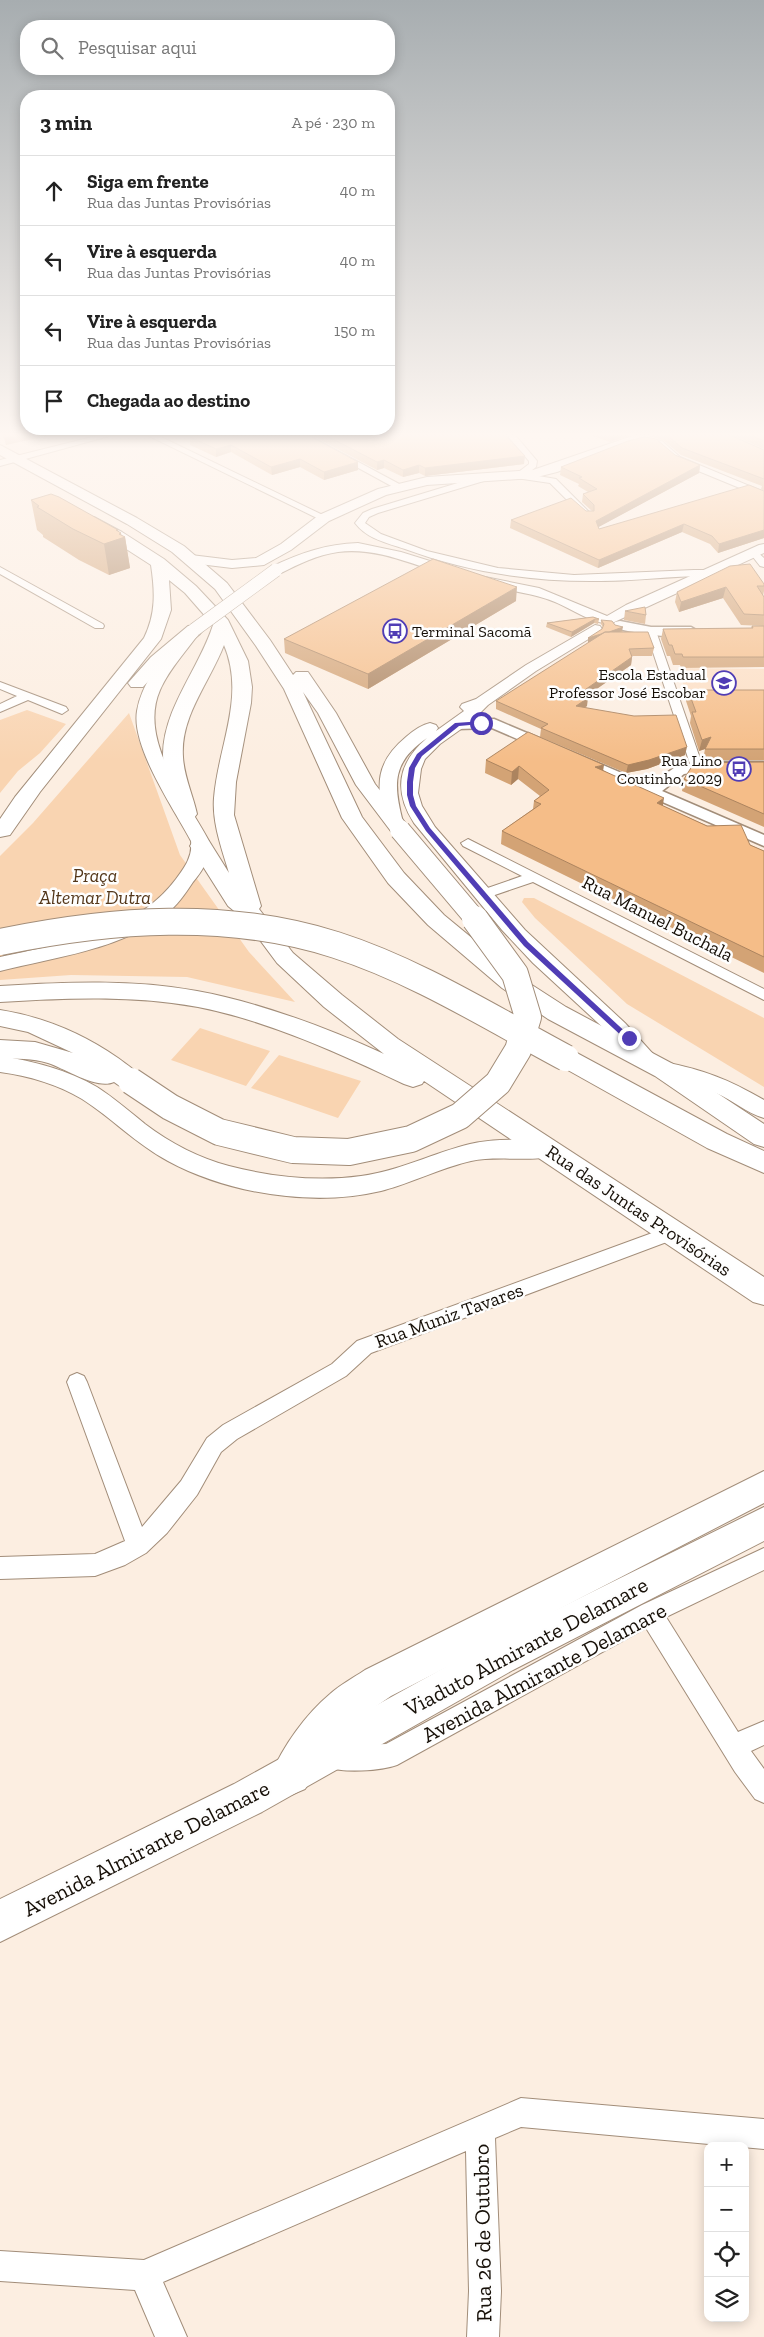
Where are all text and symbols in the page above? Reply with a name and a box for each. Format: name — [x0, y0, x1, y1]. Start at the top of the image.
search box — [20, 20, 395, 75]
icon: search — [38, 34, 66, 62]
text: Pesquisar aqui — [78, 36, 197, 59]
text: 3 min — [40, 110, 92, 135]
text: A pé · 230 m — [292, 113, 375, 132]
text: Siga em frente — [87, 170, 209, 193]
icon: ahead — [40, 177, 68, 205]
text: 40 m — [340, 181, 375, 200]
text: Rua das Juntas Provisórias — [87, 193, 271, 212]
text: Vire à esquerda — [87, 240, 217, 263]
icon: left — [40, 247, 68, 275]
text: 40 m — [340, 251, 375, 270]
text: Rua das Juntas Provisórias — [87, 263, 271, 282]
text: Vire à esquerda — [87, 310, 217, 333]
icon: left — [40, 317, 68, 345]
text: 150 m — [334, 321, 375, 340]
text: Rua das Juntas Provisórias — [87, 333, 271, 352]
icon: arrive — [40, 387, 68, 415]
text: Chegada ao destino — [87, 389, 250, 412]
bus stop icon: Terminal Sacomã — [382, 618, 408, 644]
place label: Terminal Sacomã — [412, 622, 532, 641]
place label: Escola Estadual Professor José Escobar — [549, 665, 706, 702]
school or university icon: Escola Estadual Professor José Escobar — [711, 670, 737, 696]
route start — [470, 712, 493, 735]
place label: Rua Lino Coutinho, 2029 — [617, 751, 722, 788]
bus stop icon: Rua Lino Coutinho, 2029 — [726, 756, 752, 782]
park label: Praça Altemar Dutra — [38, 864, 151, 909]
street label: Rua Manuel Buchala — [578, 870, 737, 966]
route end — [618, 1027, 641, 1050]
street label: Rua das Juntas Provisórias — [542, 1140, 736, 1281]
street label: Rua Muniz Tavares — [372, 1278, 526, 1353]
street label: Viaduto Almirante Delamare — [399, 1571, 652, 1723]
street label: Avenida Almirante Delamare — [417, 1596, 671, 1748]
street label: Avenida Almirante Delamare — [18, 1774, 274, 1922]
map controls — [704, 2142, 749, 2322]
button: + — [704, 2142, 749, 2187]
street label: Rua 26 de Outubro — [467, 2144, 498, 2322]
button: − — [704, 2187, 749, 2232]
button: locate — [704, 2232, 749, 2277]
button: layers — [704, 2277, 749, 2322]

